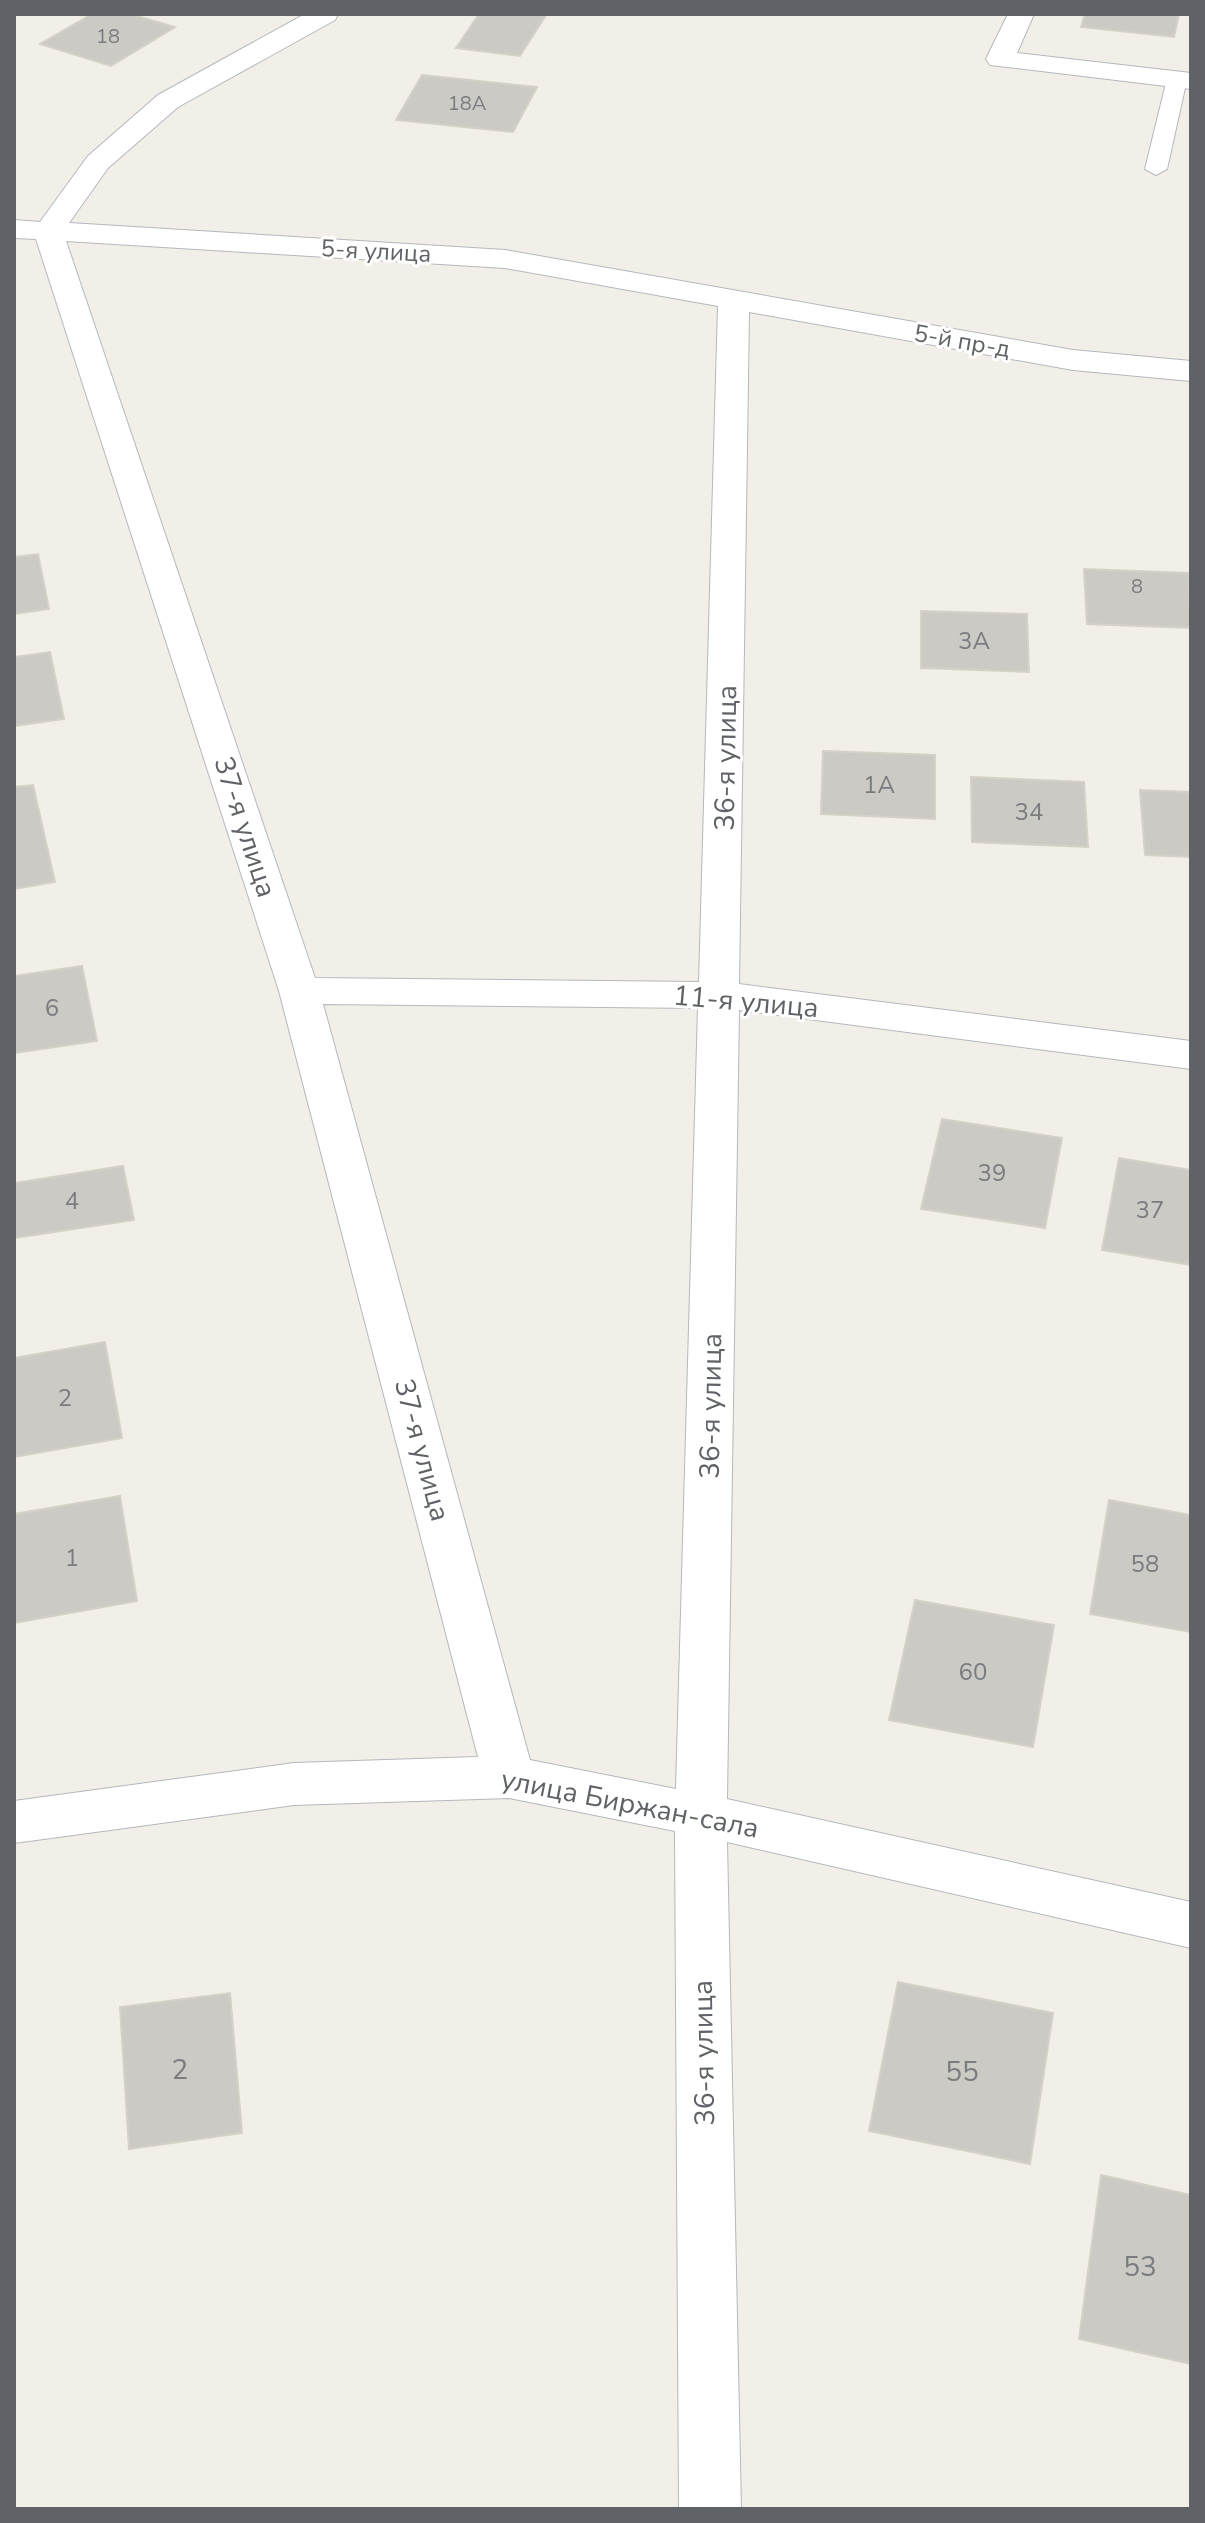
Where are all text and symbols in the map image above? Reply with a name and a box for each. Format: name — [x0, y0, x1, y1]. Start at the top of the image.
house number: 18 — [96, 23, 120, 50]
house number: 18А — [448, 90, 487, 117]
street label: 5-я улица — [320, 232, 432, 270]
street label: 5-й пр-д — [911, 317, 1013, 365]
house number: 8 — [1131, 573, 1143, 600]
house number: 3А — [958, 625, 990, 657]
street label: 36-я улица — [706, 685, 746, 831]
street label: 37-я улица — [204, 752, 286, 902]
house number: 1А — [863, 769, 895, 801]
house number: 34 — [1015, 796, 1043, 828]
street label: 11-я улица — [672, 977, 820, 1027]
house number: 6 — [45, 992, 59, 1024]
house number: 39 — [978, 1157, 1006, 1189]
house number: 4 — [65, 1185, 79, 1217]
house number: 37 — [1136, 1194, 1164, 1226]
street label: 36-я улица — [691, 1333, 731, 1479]
street label: 37-я улица — [385, 1375, 459, 1525]
house number: 2 — [58, 1382, 72, 1414]
house number: 1 — [65, 1542, 79, 1574]
house number: 58 — [1131, 1548, 1159, 1580]
house number: 60 — [959, 1656, 987, 1688]
street label: улица Биржан-сала — [498, 1760, 762, 1848]
street label: 36-я улица — [684, 1980, 724, 2126]
house number: 2 — [172, 2051, 188, 2089]
house number: 55 — [945, 2053, 979, 2091]
house number: 53 — [1123, 2248, 1157, 2286]

